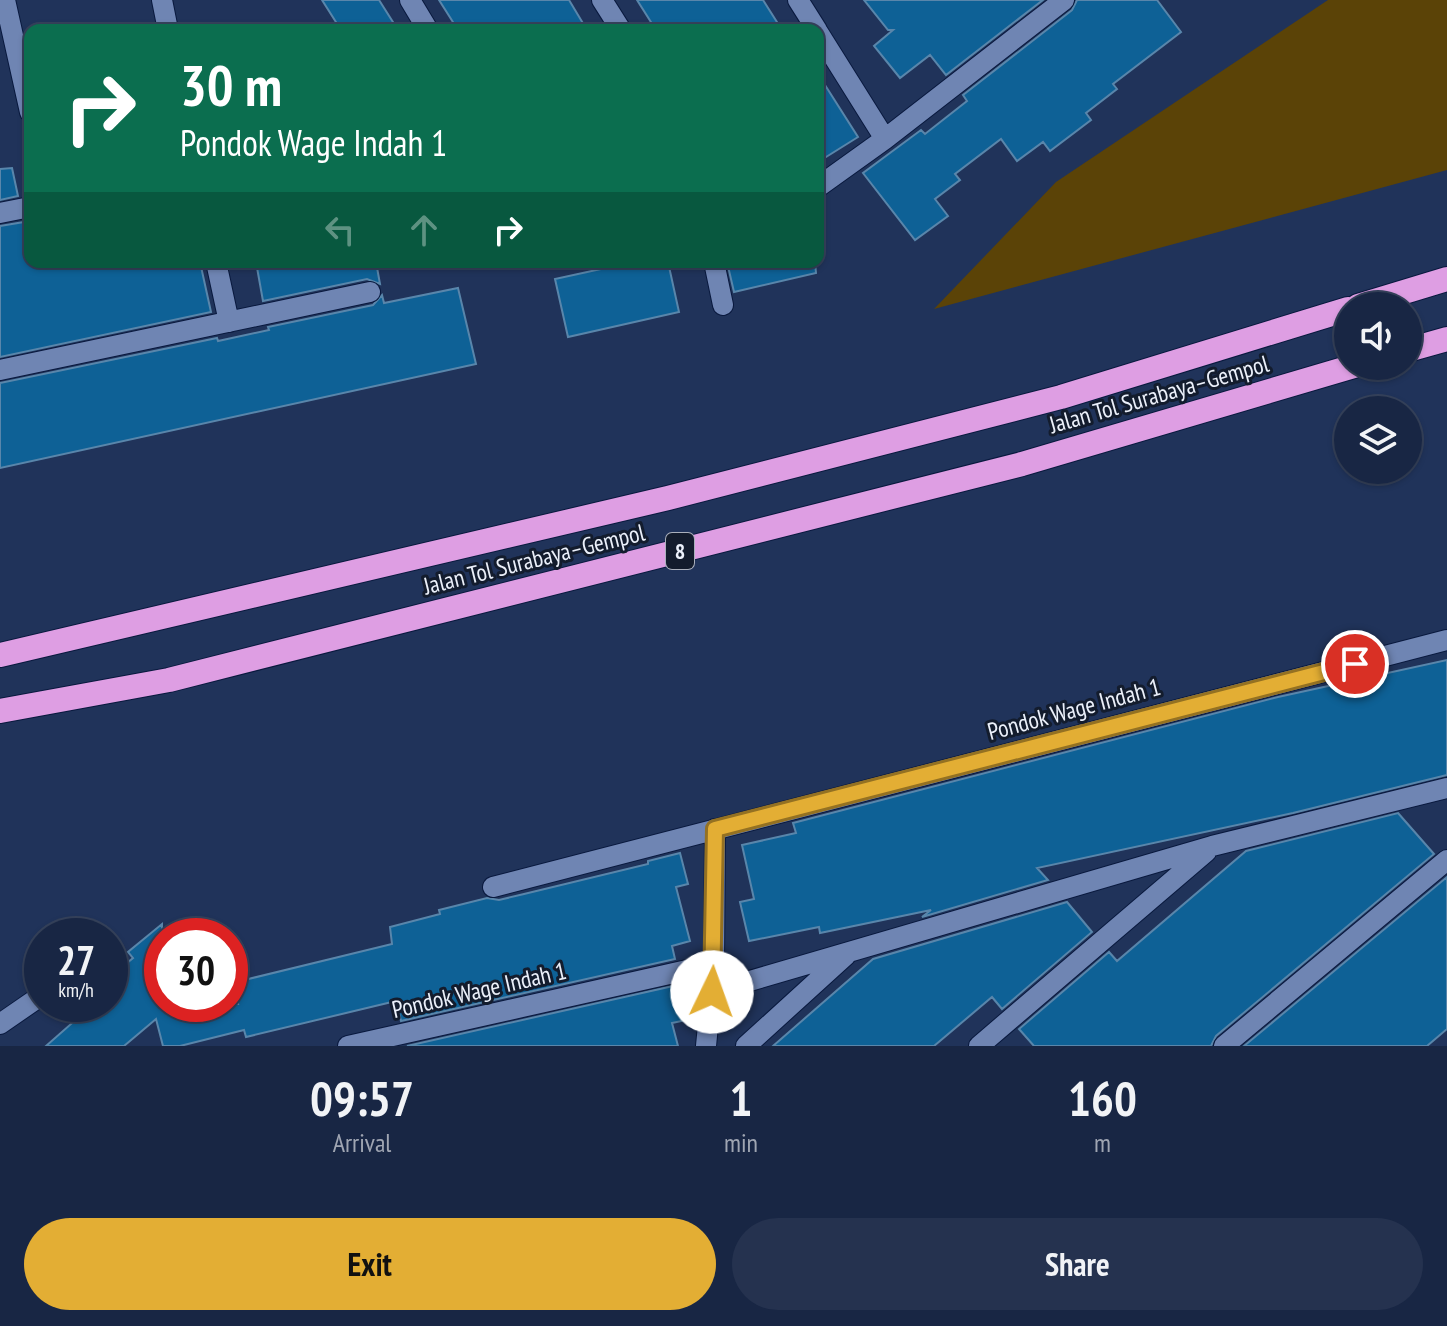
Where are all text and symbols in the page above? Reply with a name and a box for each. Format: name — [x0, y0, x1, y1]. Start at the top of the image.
text: 30 m — [180, 49, 282, 121]
icon: right — [48, 56, 152, 160]
text: Pondok Wage Indah 1 — [180, 119, 447, 166]
icon: left — [318, 208, 362, 252]
icon: ahead — [402, 208, 446, 252]
icon: right — [486, 208, 530, 252]
map controls — [1334, 292, 1422, 484]
button: sound — [1334, 292, 1422, 380]
street label: Jalan Tol Surabaya–Gempol — [1045, 348, 1273, 440]
button: layers — [1334, 396, 1422, 484]
street label: Jalan Tol Surabaya–Gempol — [419, 516, 648, 602]
road number: 8 — [666, 533, 694, 569]
pin — [1321, 630, 1389, 698]
icon: arrive — [1333, 642, 1377, 686]
street label: Pondok Wage Indah 1 — [984, 671, 1164, 747]
speed limit sign: 30 — [144, 918, 248, 1022]
text: 27 — [57, 934, 95, 986]
position arrow — [670, 950, 754, 1034]
street label: Pondok Wage Indah 1 — [389, 955, 569, 1025]
text: km/h — [58, 977, 94, 1003]
text: 09:57 — [310, 1067, 414, 1129]
text: 1 — [730, 1067, 752, 1129]
text: 160 — [1068, 1067, 1137, 1129]
text: Arrival — [333, 1126, 391, 1159]
text: min — [724, 1126, 758, 1159]
text: m — [1094, 1126, 1111, 1159]
button: Exit — [24, 1218, 716, 1310]
button: Share — [732, 1218, 1423, 1310]

